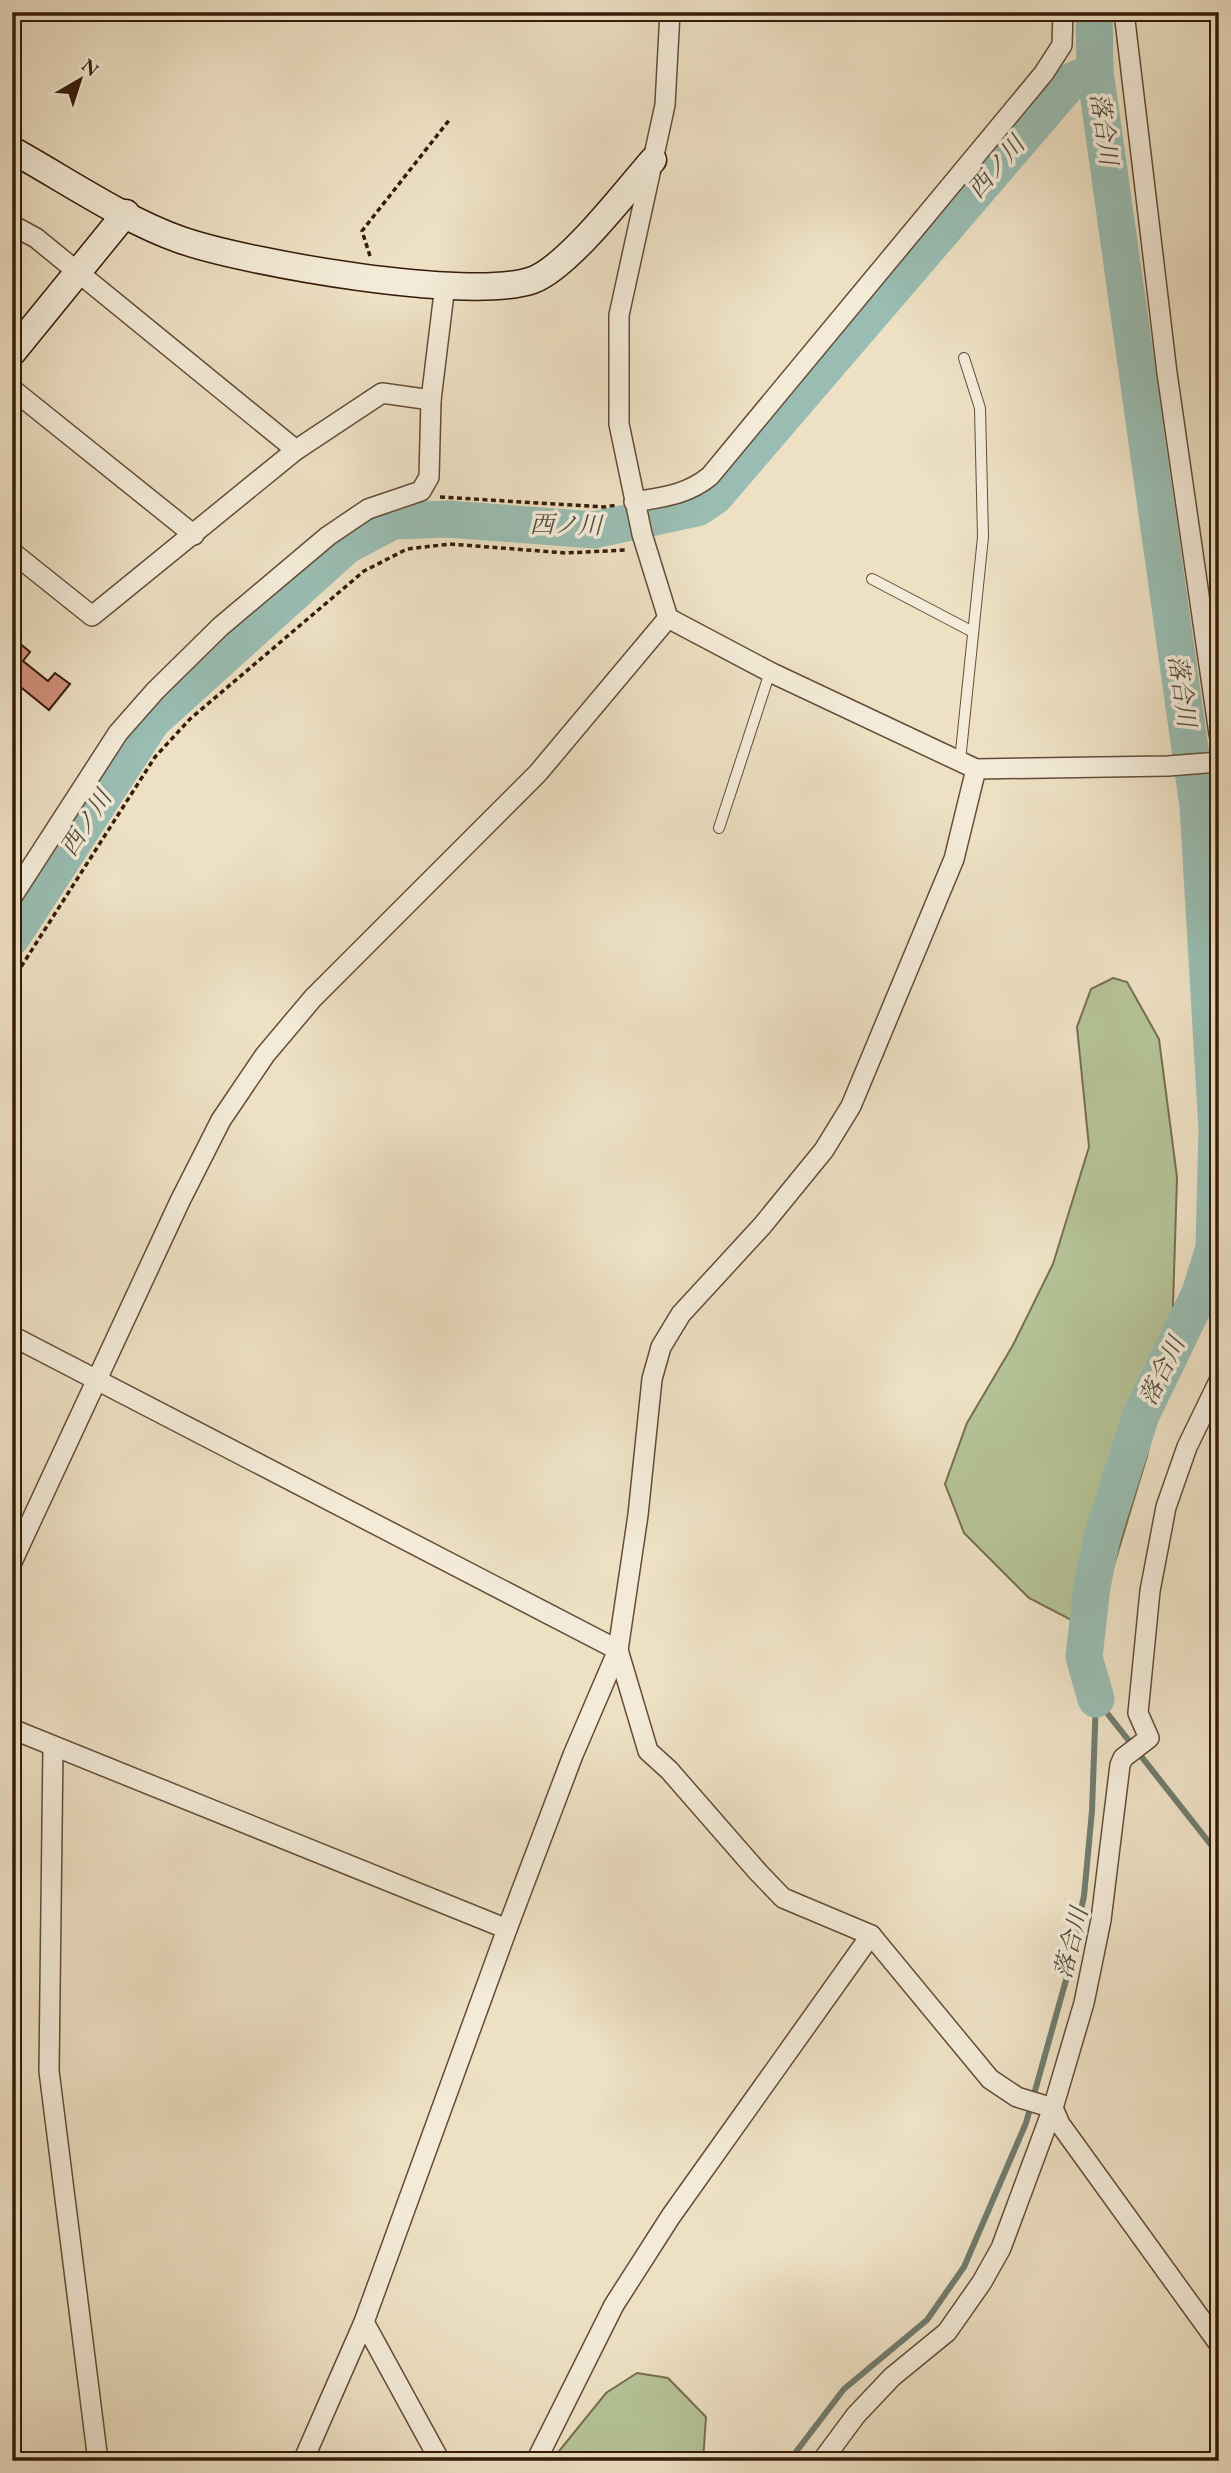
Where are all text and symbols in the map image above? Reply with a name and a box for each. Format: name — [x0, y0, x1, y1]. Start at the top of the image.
north arrow — [46, 46, 116, 116]
text: N — [77, 53, 105, 82]
water label: 落合川 — [1084, 91, 1125, 170]
water label: 西ノ川 — [960, 127, 1033, 204]
water label: 西ノ川 — [530, 508, 605, 541]
water label: 落合川 — [1162, 653, 1203, 732]
water label: 西ノ川 — [53, 782, 120, 861]
water label: 落合川 — [1132, 1329, 1193, 1410]
water label: 落合川 — [1047, 1901, 1095, 1982]

